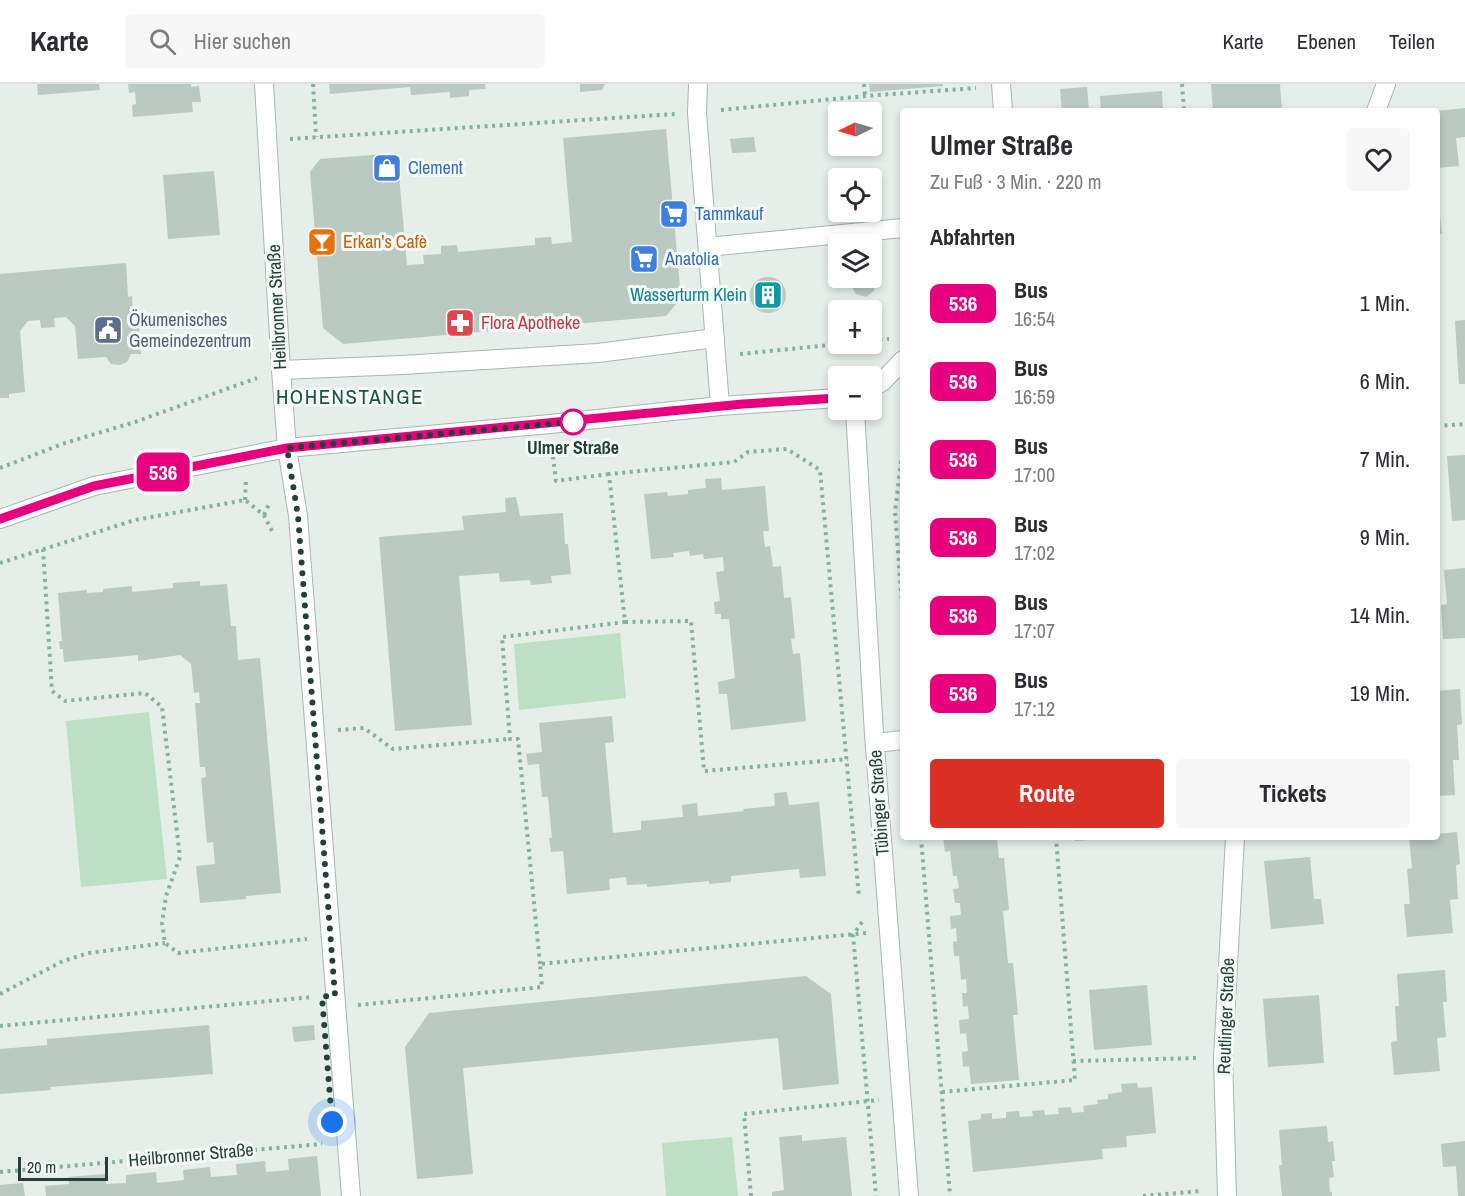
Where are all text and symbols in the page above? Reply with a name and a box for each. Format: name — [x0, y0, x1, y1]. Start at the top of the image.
search box — [125, 14, 545, 68]
text: Karte — [30, 22, 89, 60]
icon: search — [146, 25, 179, 58]
text: Hier suchen — [194, 26, 291, 56]
text: Karte — [1223, 27, 1264, 56]
text: Ebenen — [1297, 27, 1356, 56]
text: Teilen — [1389, 27, 1435, 56]
north arrow — [828, 102, 882, 156]
map controls — [828, 102, 882, 420]
text: Ulmer Straße — [930, 126, 1073, 164]
button: heart — [1347, 128, 1410, 191]
shop icon: Clement — [371, 152, 403, 184]
place label: Clement — [408, 155, 463, 180]
button: locate — [828, 168, 882, 222]
text: Zu Fuß · 3 Min. · 220 m — [930, 168, 1101, 195]
supermarket icon: Tammkauf — [658, 198, 690, 230]
place label: Tammkauf — [695, 201, 764, 226]
text: Abfahrten — [930, 222, 1015, 252]
bar icon: Erkan's Cafè — [306, 226, 338, 258]
place label: Erkan's Cafè — [343, 229, 427, 254]
button: layers — [828, 234, 882, 288]
supermarket icon: Anatolia — [628, 243, 660, 275]
street label: Heilbronner Straße — [261, 244, 292, 370]
place label: Anatolia — [664, 246, 719, 271]
text: Bus — [1014, 275, 1048, 305]
building icon: Wasserturm Klein — [752, 279, 784, 311]
place label: Wasserturm Klein — [630, 282, 747, 307]
text: 1 Min. — [1360, 288, 1410, 318]
text: 536 — [949, 289, 977, 318]
button: + — [828, 300, 882, 354]
text: 16:54 — [1014, 305, 1055, 332]
place label: Ökumenisches Gemeindezentrum — [129, 307, 251, 353]
pharmacy icon: Flora Apotheke — [444, 307, 476, 339]
place label: Flora Apotheke — [481, 310, 580, 335]
public building icon: Ökumenisches Gemeindezentrum — [92, 314, 124, 346]
text: Bus — [1014, 353, 1048, 383]
button: − — [828, 366, 882, 420]
text: 6 Min. — [1360, 366, 1410, 396]
text: 536 — [949, 367, 977, 396]
district label: HOHENSTANGE — [276, 382, 424, 411]
text: 16:59 — [1014, 383, 1055, 410]
marker: Ulmer Straße — [560, 409, 586, 435]
text: Bus — [1014, 431, 1048, 461]
place label: Ulmer Straße — [527, 435, 619, 460]
text: 7 Min. — [1360, 444, 1410, 474]
text: 536 — [949, 445, 977, 474]
line badge: 536 — [128, 452, 198, 492]
text: 536 — [149, 458, 177, 487]
text: 17:00 — [1014, 461, 1055, 488]
text: Bus — [1014, 509, 1048, 539]
text: 9 Min. — [1360, 522, 1410, 552]
text: 536 — [949, 523, 977, 552]
text: 17:02 — [1014, 539, 1055, 566]
text: Bus — [1014, 587, 1048, 617]
text: 14 Min. — [1350, 600, 1410, 630]
text: 536 — [949, 601, 977, 630]
text: 17:07 — [1014, 617, 1055, 644]
text: Bus — [1014, 665, 1048, 695]
text: 19 Min. — [1350, 678, 1410, 708]
text: 536 — [949, 679, 977, 708]
text: 17:12 — [1014, 695, 1055, 722]
street label: Tübinger Straße — [862, 749, 895, 857]
button: Route — [930, 759, 1164, 828]
button: Tickets — [1176, 759, 1410, 828]
street label: Reutlinger Straße — [1211, 957, 1240, 1075]
your location — [317, 1107, 347, 1137]
street label: Heilbronner Straße — [127, 1137, 255, 1172]
scale bar — [18, 1154, 108, 1182]
text: 20 m — [27, 1156, 56, 1178]

